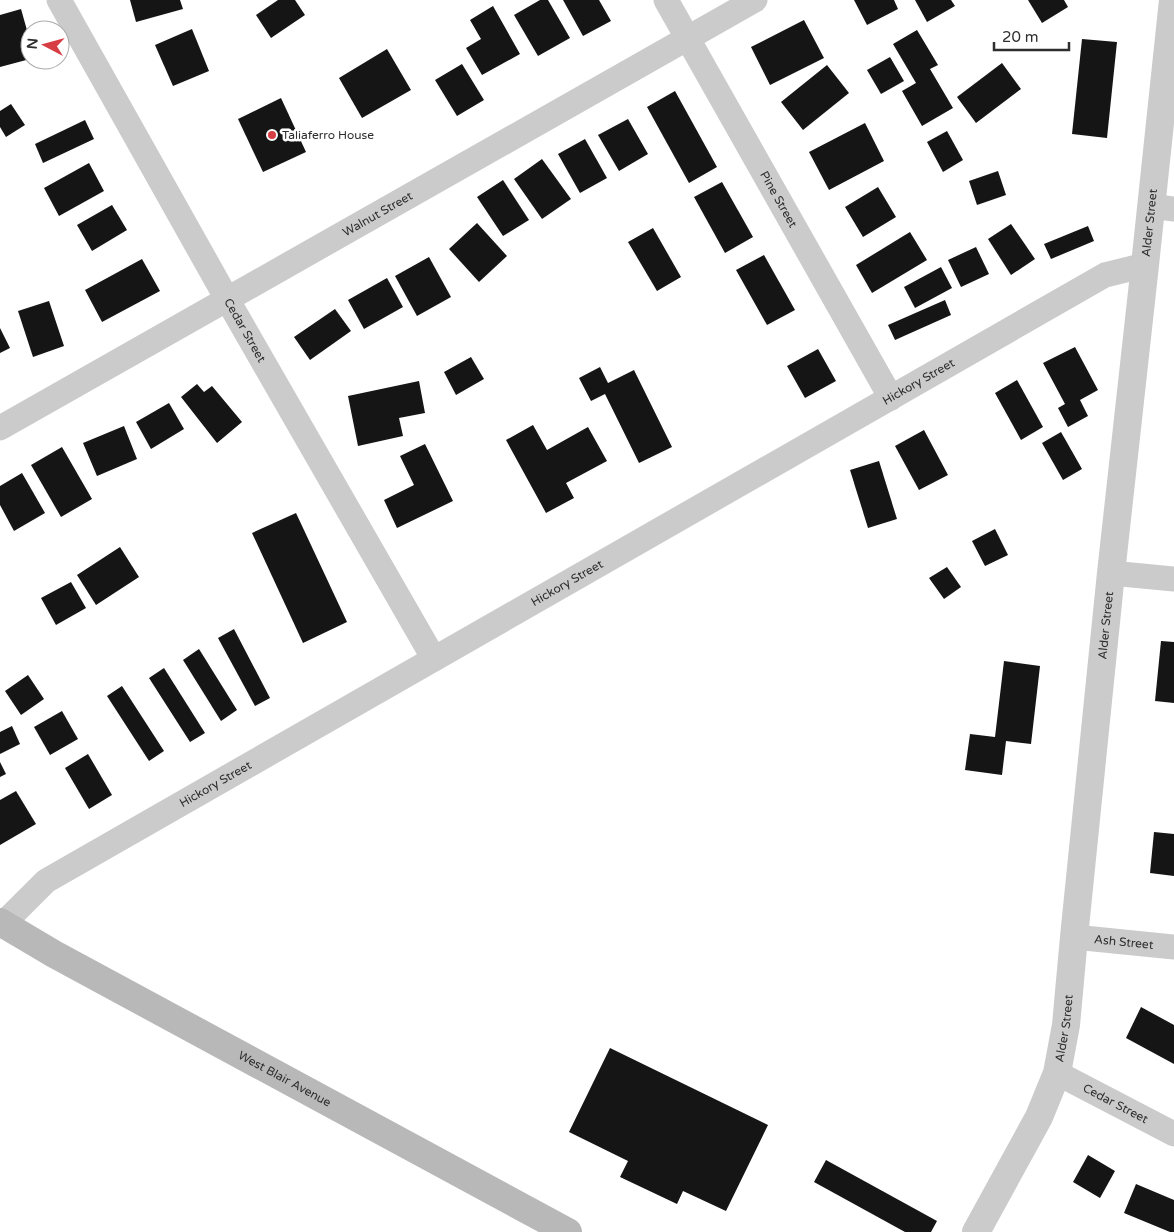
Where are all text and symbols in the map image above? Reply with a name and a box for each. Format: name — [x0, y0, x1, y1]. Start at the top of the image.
north arrow — [20, 20, 70, 70]
scale bar — [994, 20, 1069, 52]
text: 20 m — [1002, 28, 1039, 46]
text: N — [24, 37, 42, 50]
place label: Taliaferro House — [282, 128, 374, 142]
marker: Taliaferro House — [266, 129, 278, 141]
street label: Pine Street — [757, 169, 800, 230]
street label: Walnut Street — [340, 188, 415, 239]
street label: Alder Street — [1139, 188, 1160, 258]
street label: Cedar Street — [221, 296, 269, 365]
street label: Hickory Street — [880, 355, 957, 408]
street label: Hickory Street — [528, 557, 606, 609]
street label: Alder Street — [1095, 590, 1116, 660]
street label: Hickory Street — [177, 758, 254, 810]
street label: Ash Street — [1093, 932, 1154, 952]
street label: Alder Street — [1052, 993, 1076, 1063]
street label: West Blair Avenue — [236, 1048, 334, 1110]
street label: Cedar Street — [1081, 1081, 1151, 1126]

